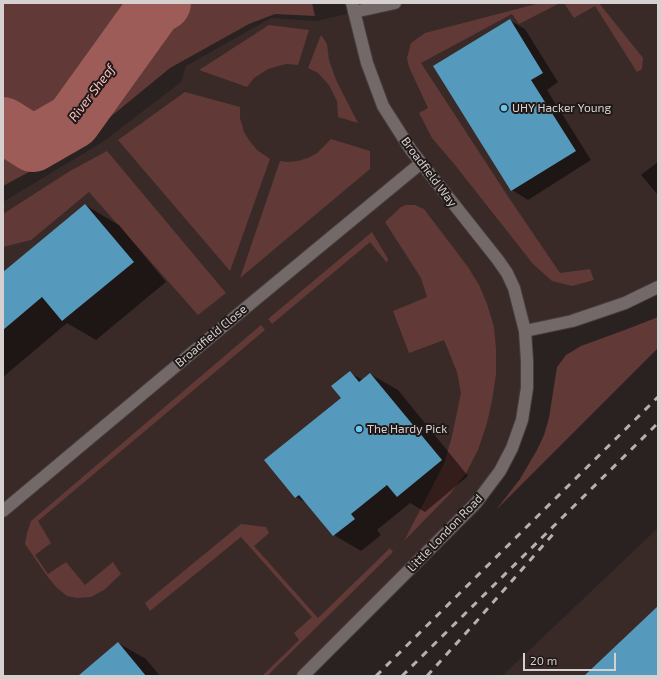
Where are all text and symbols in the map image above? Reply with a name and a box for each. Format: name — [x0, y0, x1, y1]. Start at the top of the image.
water label: River Sheaf — [66, 61, 118, 125]
place label: UHY Hacker Young — [512, 101, 611, 115]
marker: UHY Hacker Young — [499, 103, 509, 113]
street label: Broadfield Way — [398, 134, 460, 210]
street label: Broadfield Close — [172, 302, 250, 370]
place label: The Hardy Pick — [367, 422, 447, 436]
marker: The Hardy Pick — [354, 424, 364, 434]
street label: Little London Road — [404, 491, 486, 575]
scale bar — [525, 645, 618, 671]
text: 20 m — [530, 653, 557, 667]

